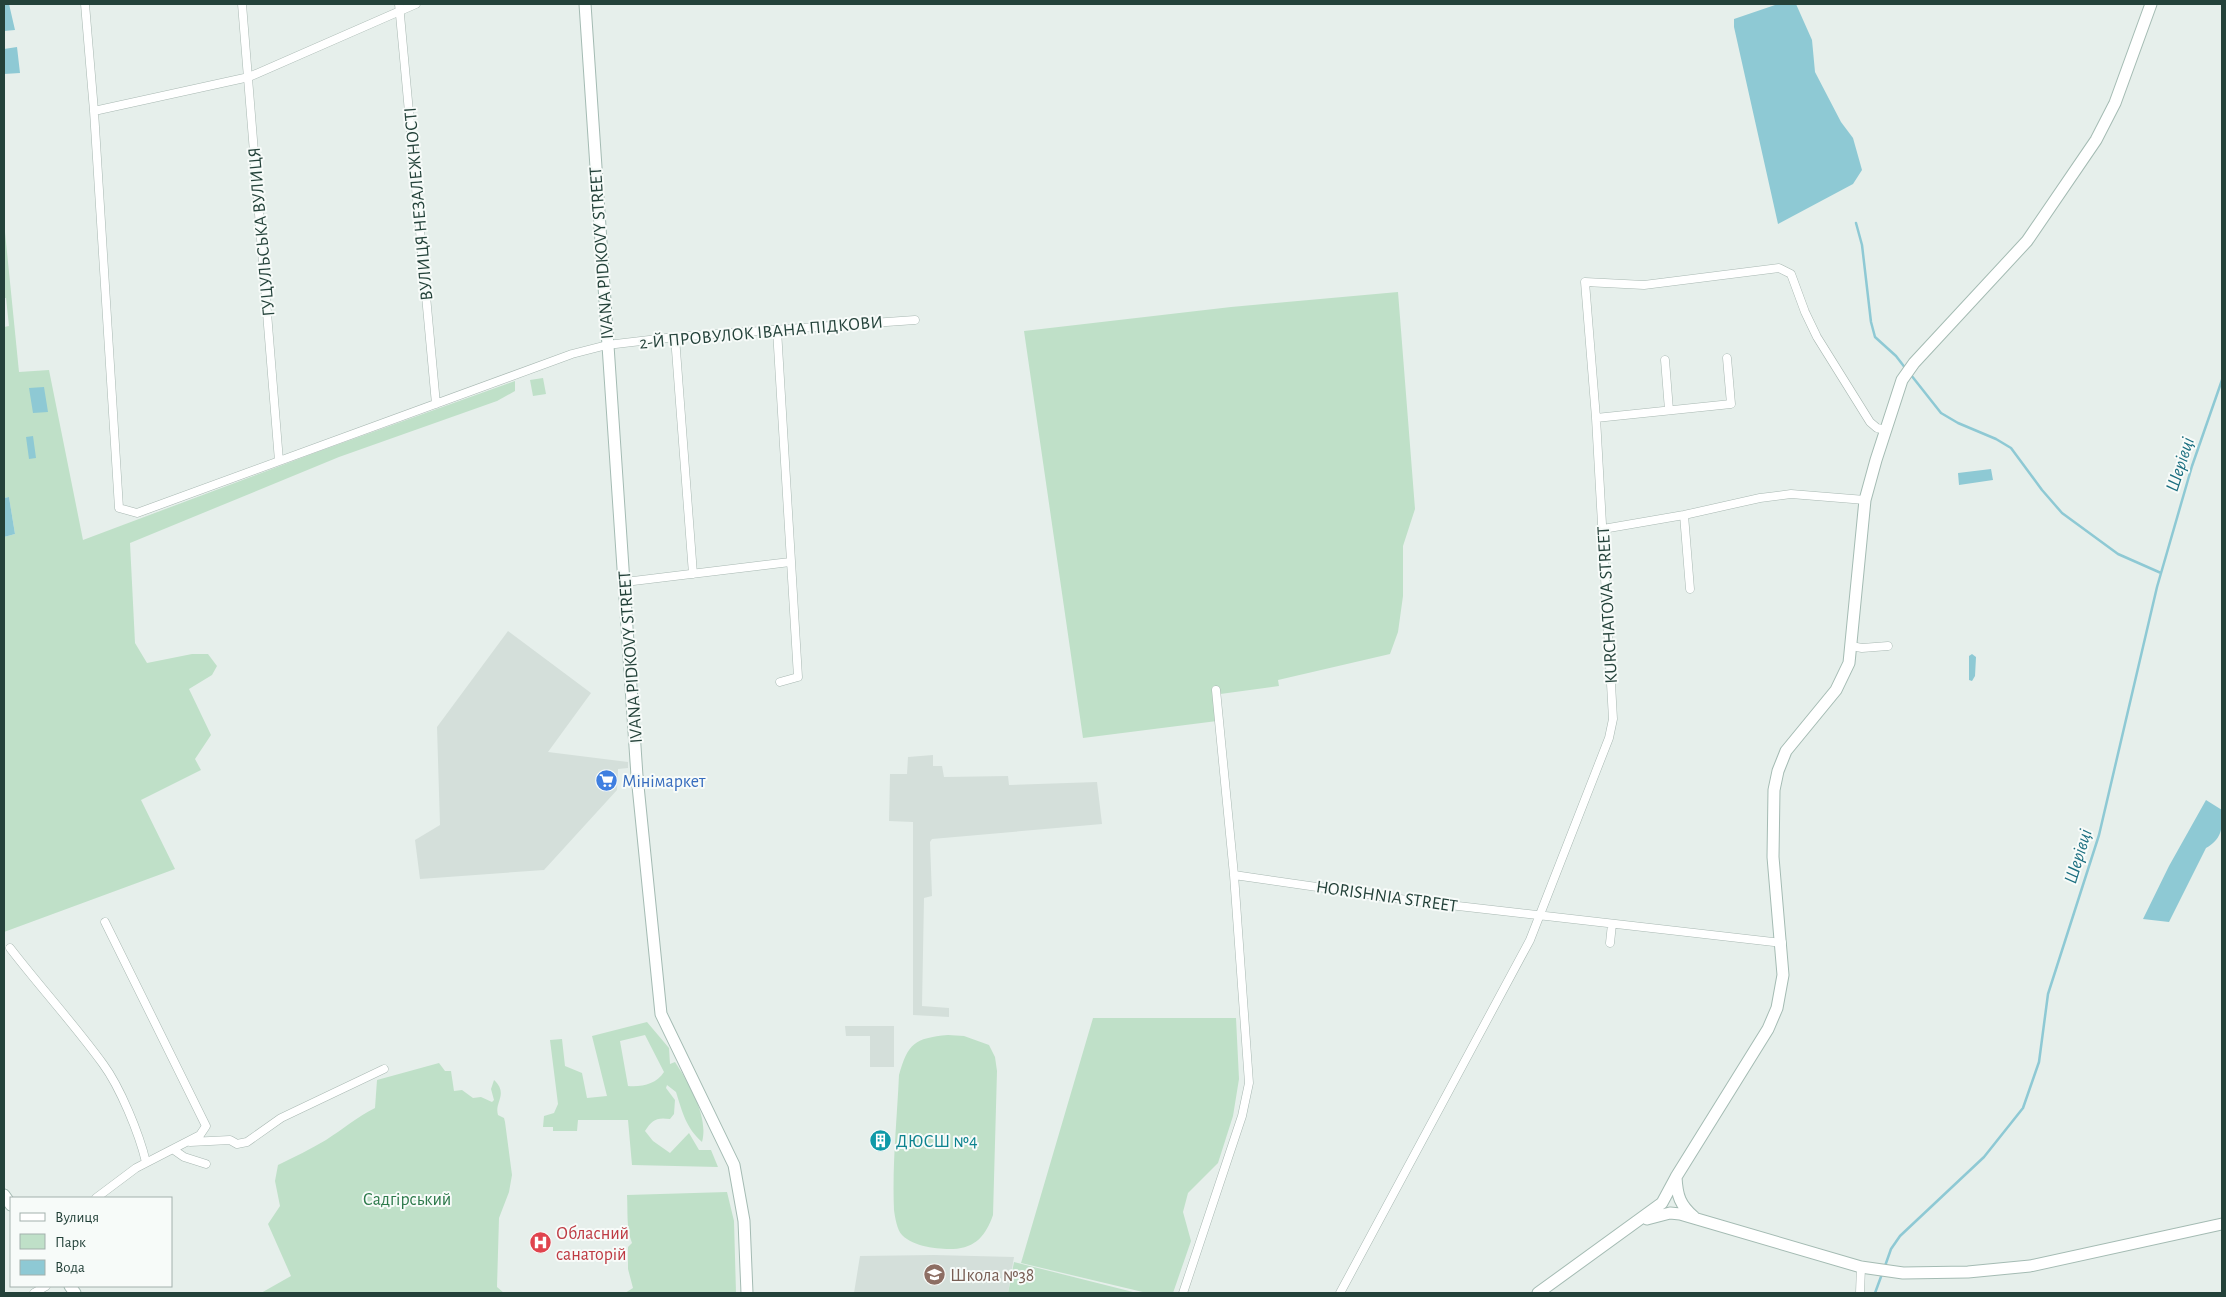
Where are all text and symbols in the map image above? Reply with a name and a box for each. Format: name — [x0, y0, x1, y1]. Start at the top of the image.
street label: ВУЛИЦЯ НЕЗАЛЕЖНОСТІ — [402, 106, 436, 302]
street label: ГУЦУЛЬСЬКА ВУЛИЦЯ — [246, 147, 278, 317]
street label: IVANA PIDKOVY STREET — [587, 166, 617, 340]
street label: 2-Й ПРОВУЛОК ІВАНА ПІДКОВИ — [638, 311, 884, 353]
water label: Шерівці — [2163, 435, 2198, 494]
street label: KURCHATOVA STREET — [1595, 526, 1621, 684]
street label: IVANA PIDKOVY STREET — [616, 570, 646, 744]
supermarket icon: Мінімаркет — [594, 769, 618, 793]
place label: Мінімаркет — [622, 773, 706, 791]
water label: Шерівці — [2061, 827, 2096, 886]
street label: HORISHNIA STREET — [1315, 878, 1459, 916]
building icon: ДЮСШ №4 — [868, 1129, 892, 1153]
place label: ДЮСШ №4 — [896, 1133, 978, 1151]
park label: Садгірський — [363, 1191, 451, 1209]
legend — [10, 1197, 172, 1287]
text: Вулиця — [55, 1210, 99, 1225]
place label: Обласний санаторій — [556, 1224, 629, 1264]
hospital icon: Обласний санаторій — [528, 1231, 552, 1255]
text: Парк — [55, 1235, 86, 1250]
text: Вода — [55, 1260, 85, 1275]
school or university icon: Школа №38 — [922, 1263, 946, 1287]
place label: Школа №38 — [950, 1267, 1034, 1285]

